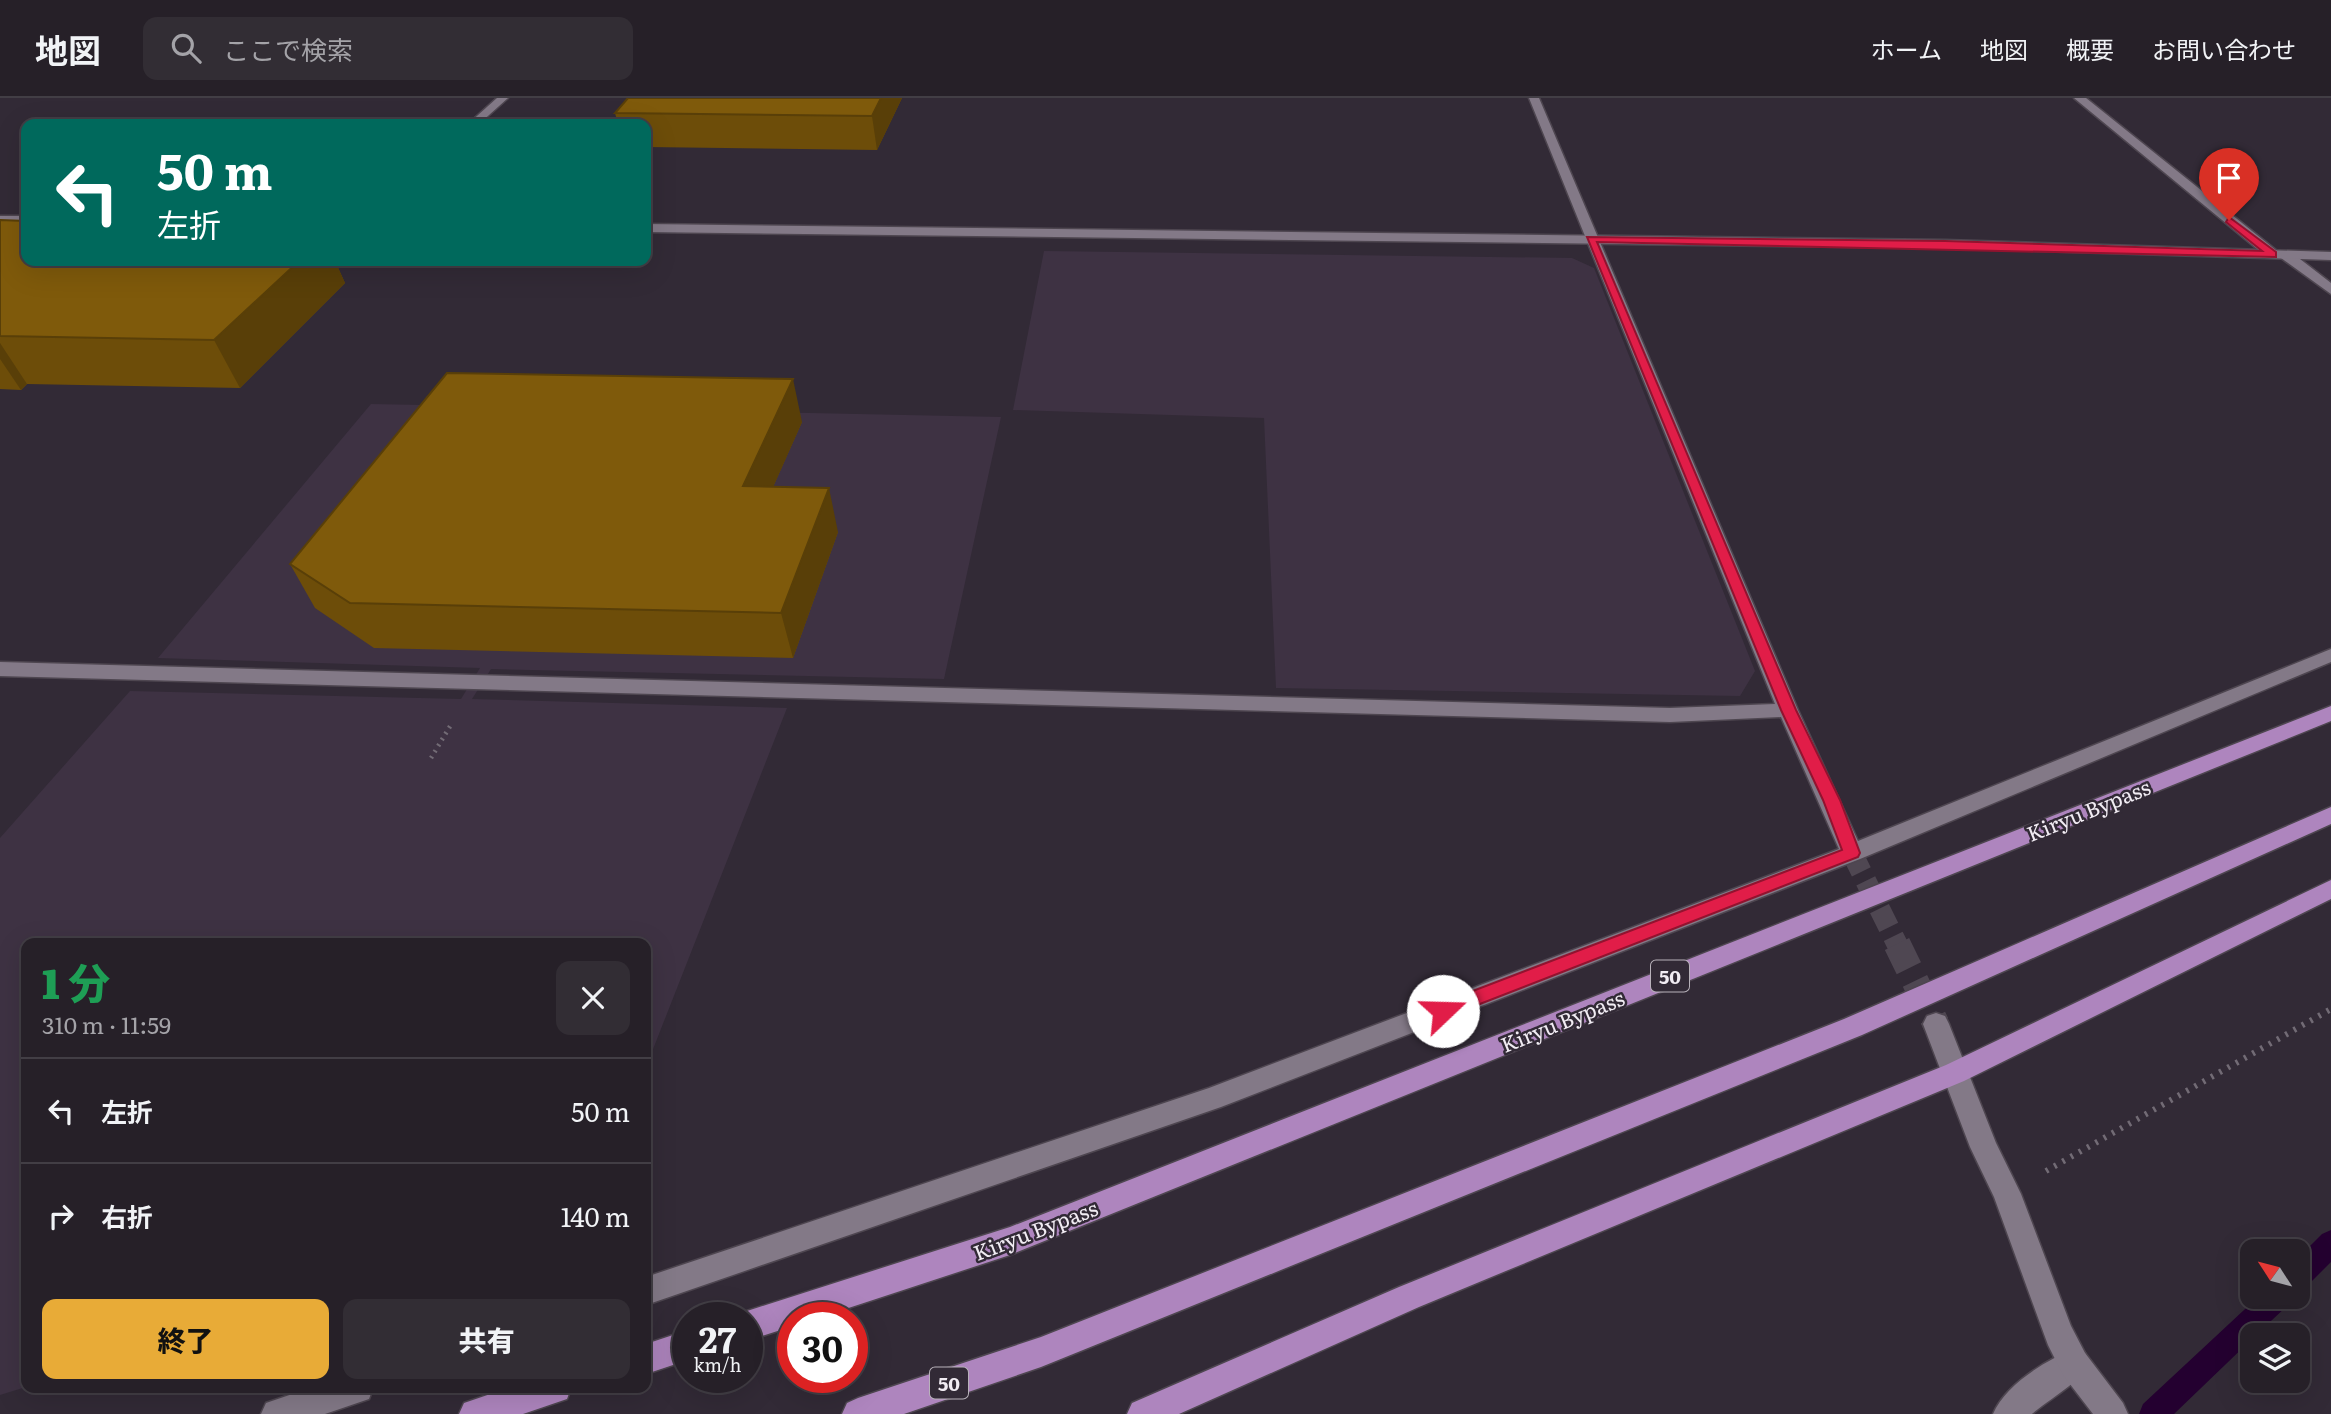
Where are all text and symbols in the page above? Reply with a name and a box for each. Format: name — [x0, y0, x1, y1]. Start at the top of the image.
search box — [143, 17, 633, 80]
text: 地図 — [35, 24, 101, 73]
icon: search — [167, 29, 205, 67]
text: ここで検索 — [223, 29, 353, 68]
text: ホーム — [1871, 31, 1942, 66]
text: 地図 — [1980, 31, 2028, 66]
text: 概要 — [2066, 31, 2114, 66]
text: お問い合わせ — [2152, 31, 2296, 66]
text: 50 m — [157, 132, 273, 205]
icon: left — [42, 147, 133, 238]
pin — [2199, 148, 2259, 220]
icon: arrive — [2210, 159, 2248, 197]
text: 左折 — [157, 199, 221, 247]
street label: Kiryu Bypass — [2021, 770, 2155, 848]
text: 1 分 — [42, 950, 110, 1012]
road number: 50 — [1651, 960, 1689, 992]
button: close — [556, 961, 630, 1035]
position arrow — [1406, 974, 1480, 1048]
street label: Kiryu Bypass — [1495, 981, 1629, 1059]
text: 310 m · 11:59 — [42, 1007, 171, 1041]
text: 左折 — [101, 1091, 153, 1130]
text: 50 m — [571, 1091, 630, 1130]
icon: left — [42, 1092, 80, 1130]
street label: Kiryu Bypass — [968, 1191, 1102, 1267]
text: 右折 — [101, 1196, 153, 1235]
text: 140 m — [561, 1196, 630, 1235]
icon: right — [42, 1197, 80, 1235]
north arrow — [2240, 1239, 2310, 1309]
map controls — [2240, 1239, 2310, 1393]
button: 終了 — [42, 1299, 329, 1379]
button: 共有 — [343, 1299, 630, 1379]
speed limit sign: 30 — [777, 1302, 868, 1393]
text: 27 — [699, 1312, 736, 1364]
button: layers — [2240, 1323, 2310, 1393]
text: km/h — [694, 1351, 741, 1378]
road number: 50 — [930, 1368, 968, 1399]

